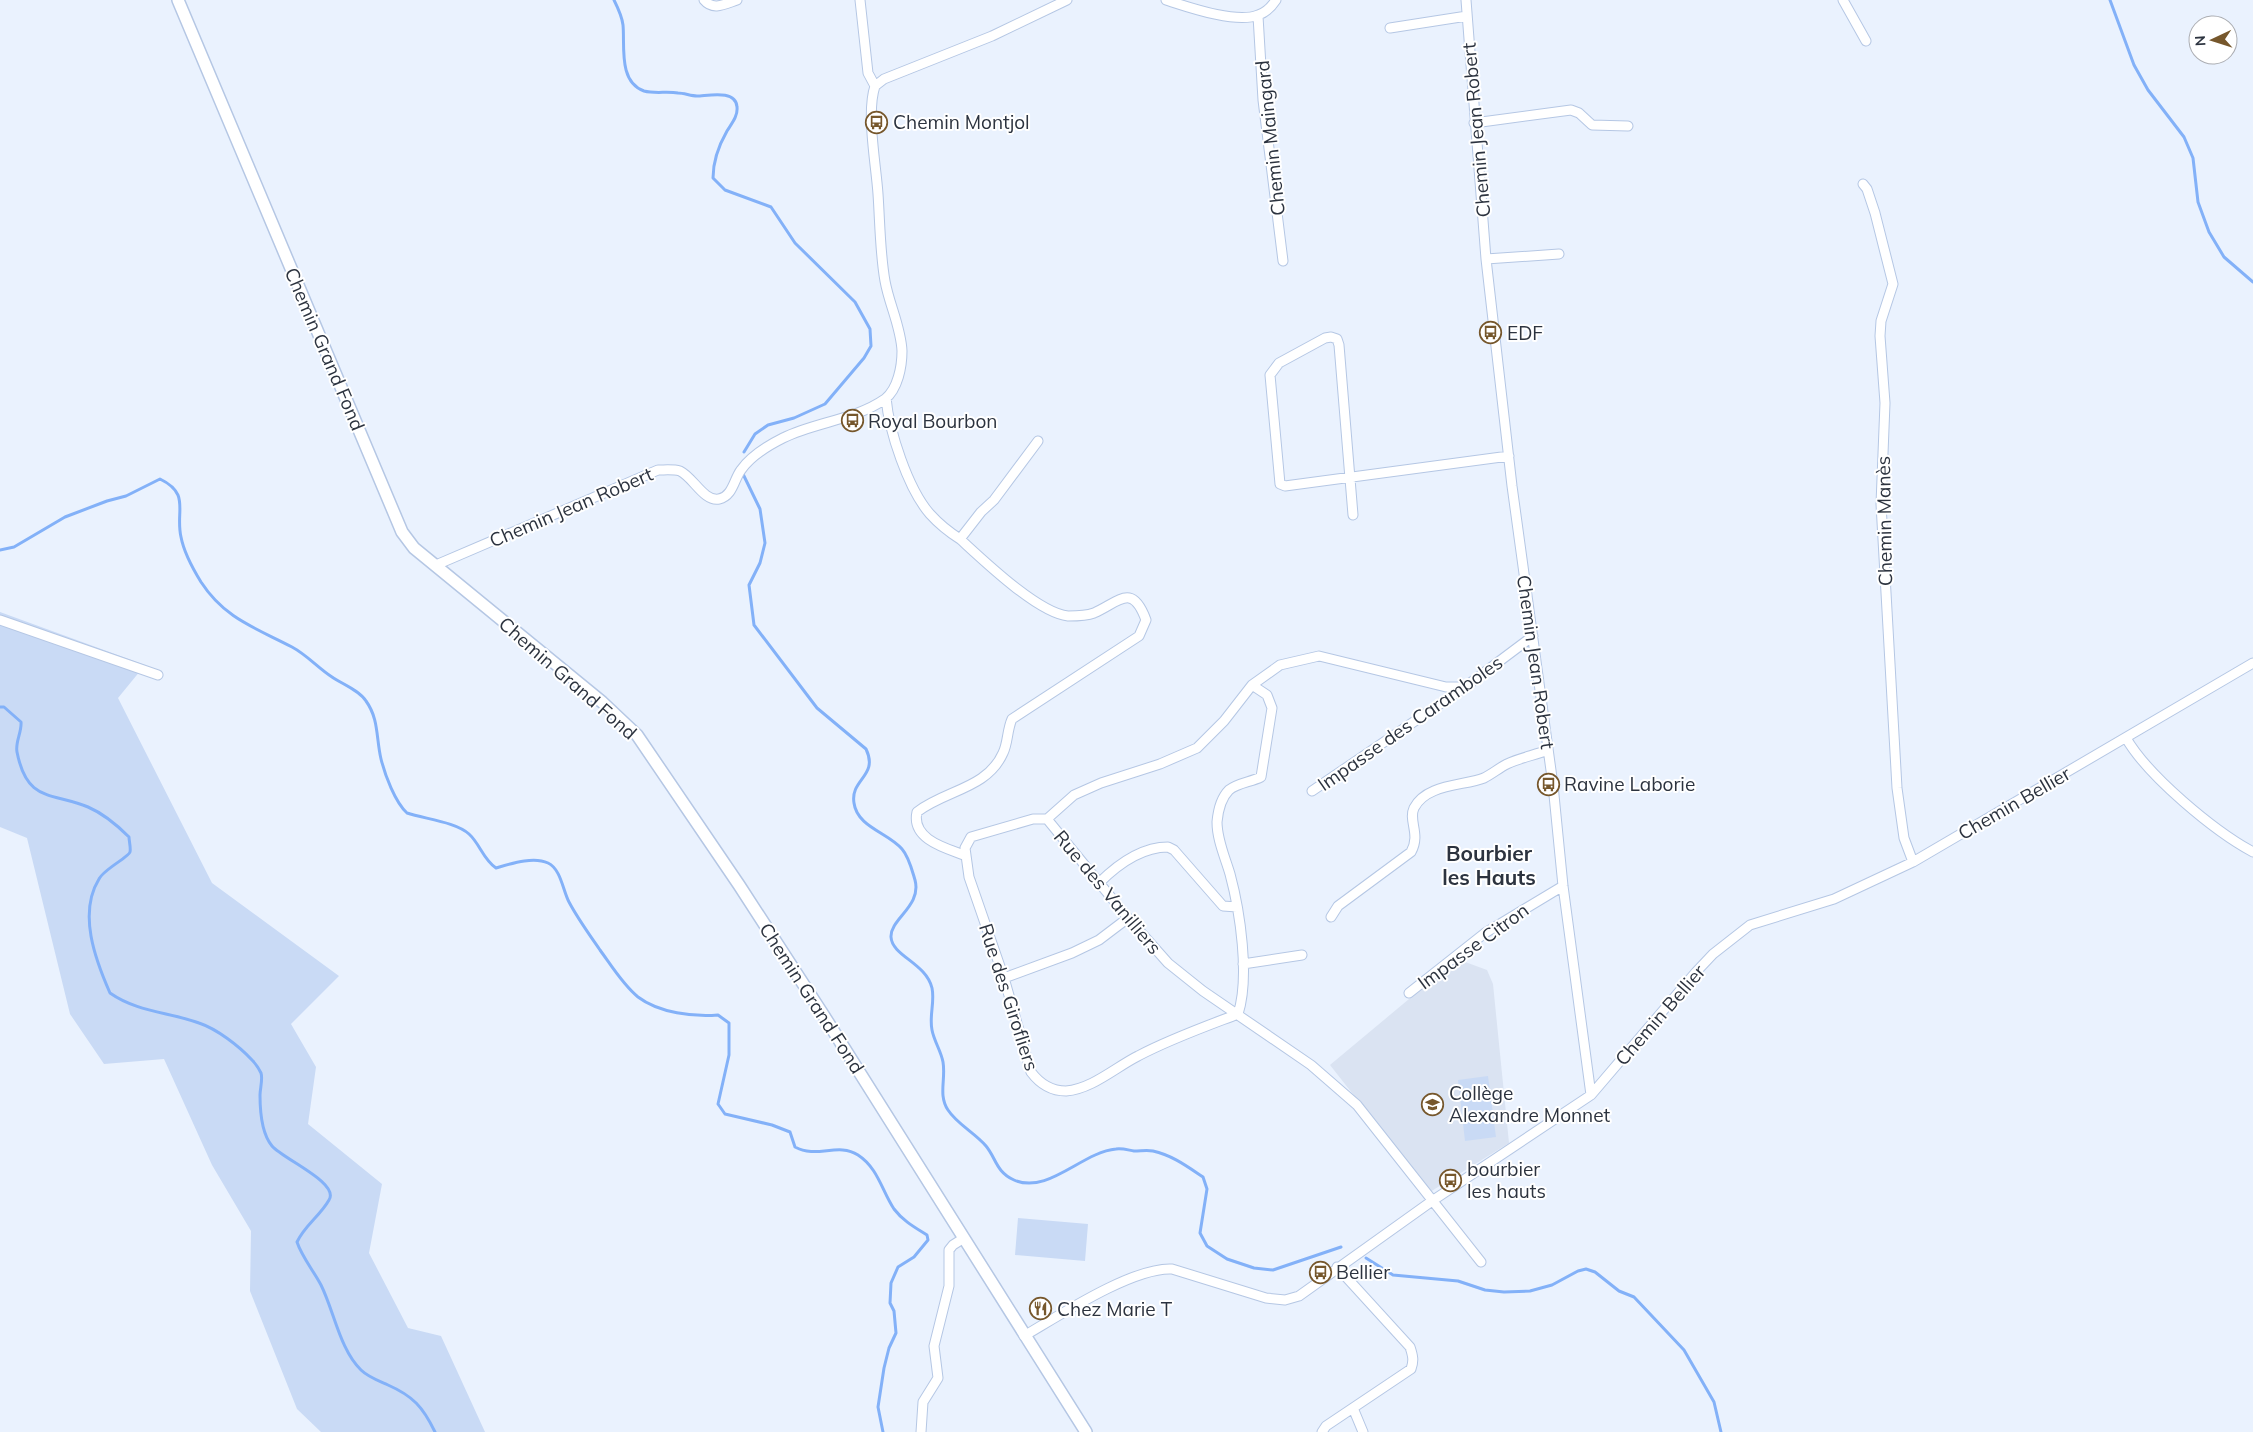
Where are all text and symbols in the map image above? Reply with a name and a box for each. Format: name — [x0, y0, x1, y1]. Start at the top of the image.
north arrow — [2188, 15, 2238, 65]
text: N — [2191, 35, 2209, 47]
street label: Chemin Jean Robert — [1456, 41, 1496, 218]
street label: Chemin Maingard — [1250, 59, 1290, 217]
bus stop icon: Chemin Montjol — [865, 110, 889, 134]
place label: Chemin Montjol — [893, 110, 1030, 134]
street label: Chemin Grand Fond — [280, 264, 370, 434]
bus stop icon: EDF — [1479, 321, 1503, 345]
place label: EDF — [1507, 321, 1543, 345]
bus stop icon: Royal Bourbon — [840, 409, 864, 433]
place label: Royal Bourbon — [868, 409, 997, 433]
street label: Chemin Manès — [1871, 456, 1897, 586]
street label: Chemin Jean Robert — [486, 462, 657, 552]
street label: Chemin Jean Robert — [1512, 573, 1560, 751]
street label: Chemin Grand Fond — [494, 612, 642, 744]
street label: Impasse des Caramboles — [1313, 650, 1507, 796]
street label: Chemin Bellier — [1954, 761, 2075, 845]
bus stop icon: Ravine Laborie — [1536, 772, 1560, 796]
place label: Ravine Laborie — [1564, 772, 1695, 796]
street label: Rue des Vanilliers — [1049, 825, 1167, 959]
district label: Bourbier les Hauts — [1442, 840, 1536, 890]
street label: Impasse Citron — [1413, 898, 1533, 994]
street label: Chemin Grand Fond — [754, 918, 870, 1078]
street label: Rue des Girofliers — [974, 920, 1044, 1074]
street label: Chemin Bellier — [1610, 960, 1710, 1070]
place label: Collège Alexandre Monnet — [1449, 1081, 1611, 1127]
school or university icon: Collège Alexandre Monnet — [1421, 1092, 1445, 1116]
place label: bourbier les hauts — [1467, 1157, 1546, 1203]
bus stop icon: bourbier les hauts — [1439, 1168, 1463, 1192]
bus stop icon: Bellier — [1308, 1260, 1332, 1284]
place label: Bellier — [1336, 1260, 1390, 1284]
restaurant icon: Chez Marie T — [1029, 1297, 1053, 1321]
place label: Chez Marie T — [1057, 1297, 1173, 1321]

